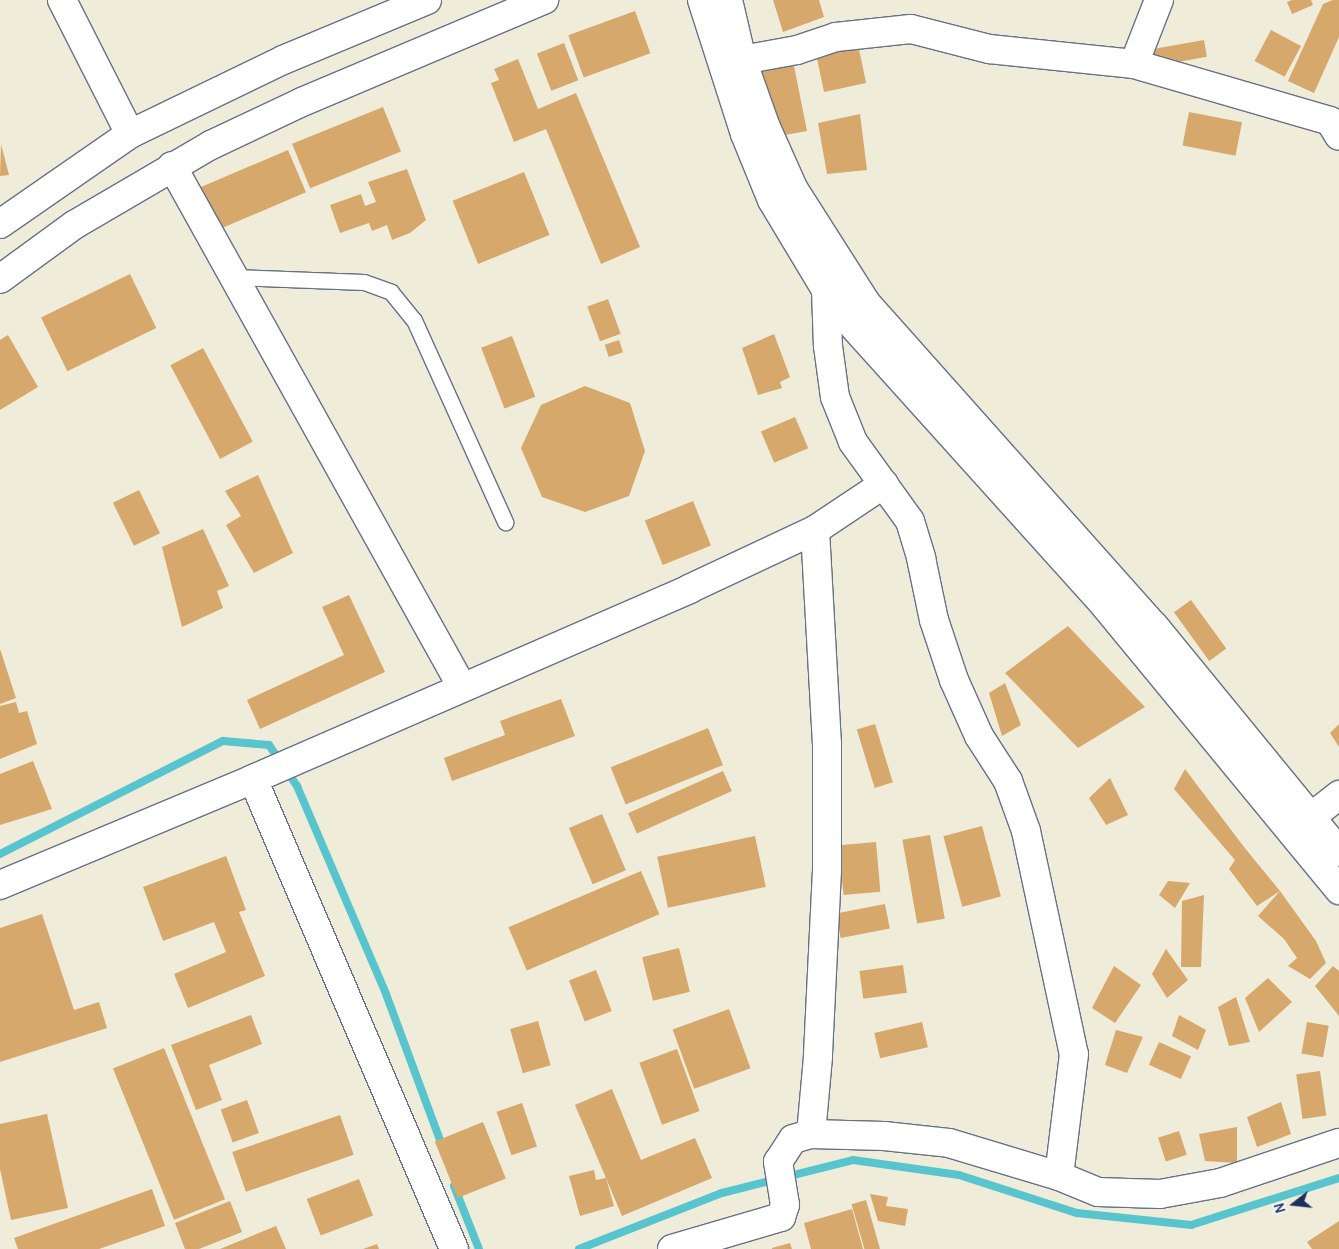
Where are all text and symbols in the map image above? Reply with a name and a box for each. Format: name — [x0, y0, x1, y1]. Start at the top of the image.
north arrow — [1269, 1179, 1319, 1229]
text: N — [1270, 1201, 1290, 1215]

